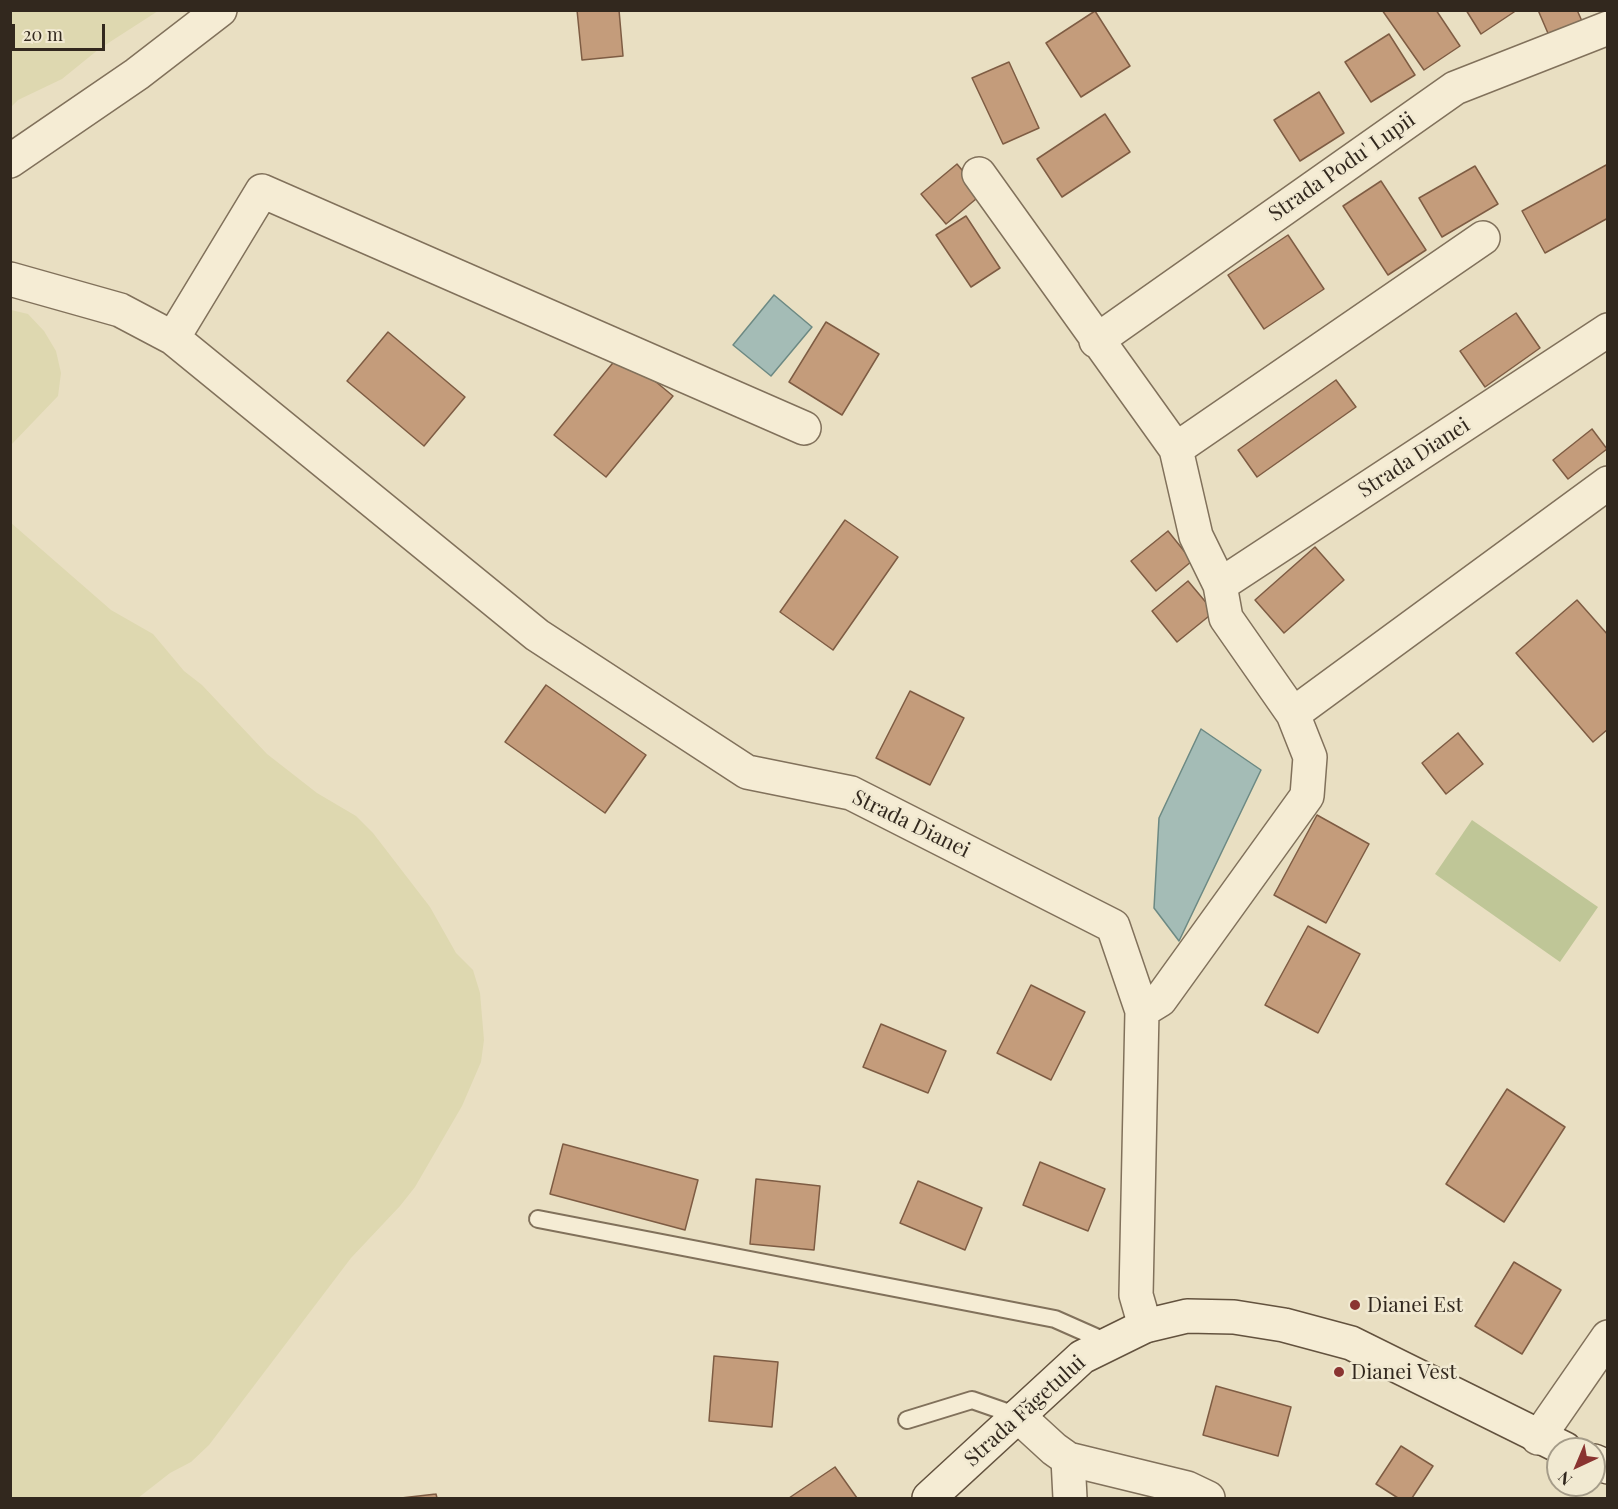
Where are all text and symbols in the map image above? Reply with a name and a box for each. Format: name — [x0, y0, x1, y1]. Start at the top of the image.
scale bar — [15, 12, 108, 50]
text: 20 m — [23, 22, 63, 46]
street label: Strada Podu' Lupii — [1264, 107, 1420, 227]
street label: Strada Dianei — [1354, 413, 1474, 503]
street label: Strada Dianei — [848, 785, 974, 863]
place label: Dianei Est — [1367, 1292, 1463, 1318]
marker: Dianei Est — [1348, 1298, 1362, 1312]
street label: Strada Făgetului — [959, 1350, 1091, 1472]
place label: Dianei Vest — [1351, 1359, 1457, 1385]
marker: Dianei Vest — [1332, 1365, 1346, 1379]
north arrow — [1546, 1437, 1606, 1497]
text: N — [1553, 1467, 1576, 1490]

